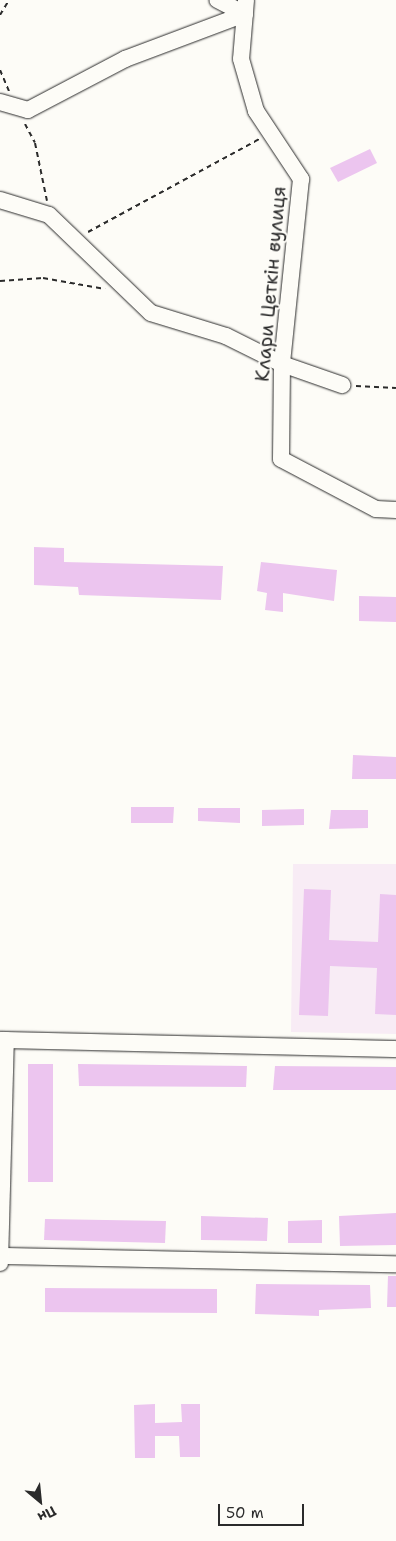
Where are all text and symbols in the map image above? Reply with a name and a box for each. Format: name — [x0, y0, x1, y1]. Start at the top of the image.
street label: Клари Цеткін вулиця — [251, 185, 291, 383]
north arrow — [15, 1476, 65, 1526]
scale bar — [221, 1494, 307, 1526]
text: Пн — [35, 1502, 59, 1527]
text: 50 m — [226, 1503, 264, 1523]

